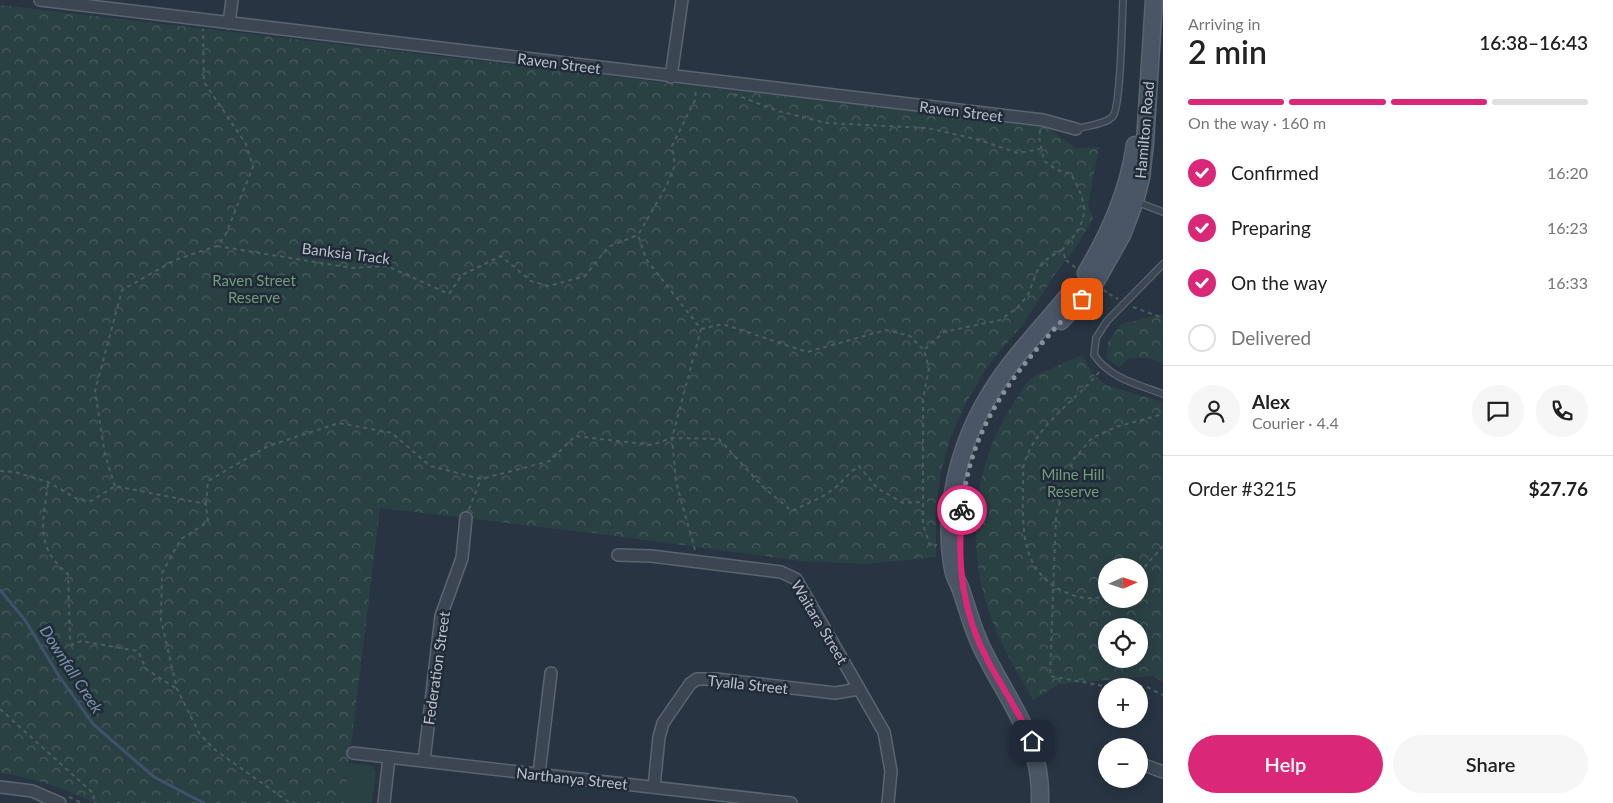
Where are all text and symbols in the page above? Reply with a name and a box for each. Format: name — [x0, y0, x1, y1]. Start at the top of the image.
text: Arriving in — [1188, 14, 1261, 33]
text: 16:38–16:43 — [1479, 31, 1588, 54]
text: 2 min — [1188, 32, 1267, 71]
street label: Raven Street — [516, 49, 602, 77]
street label: Hamilton Road — [1131, 81, 1157, 179]
street label: Raven Street — [918, 97, 1004, 125]
text: On the way · 160 m — [1188, 113, 1326, 132]
icon: check — [1188, 159, 1216, 187]
text: Confirmed — [1231, 161, 1319, 184]
text: 16:20 — [1547, 163, 1588, 182]
icon: check — [1188, 214, 1216, 242]
text: Preparing — [1231, 216, 1311, 239]
text: 16:23 — [1547, 218, 1588, 237]
street label: Banksia Track — [301, 239, 392, 267]
icon: check — [1188, 269, 1216, 297]
park label: Raven Street Reserve — [212, 271, 296, 306]
text: On the way — [1231, 271, 1327, 294]
text: 16:33 — [1547, 273, 1588, 292]
pin — [1061, 278, 1103, 320]
icon: bag — [1068, 285, 1096, 313]
text: Delivered — [1231, 326, 1311, 349]
button: person — [1188, 385, 1240, 437]
button: chat — [1472, 385, 1524, 437]
button: phone — [1536, 385, 1588, 437]
text: Alex — [1252, 390, 1290, 413]
text: Courier · 4.4 — [1252, 413, 1339, 432]
park label: Milne Hill Reserve — [1041, 465, 1105, 500]
text: Order #3215 — [1188, 477, 1297, 500]
text: $27.76 — [1528, 477, 1588, 500]
courier — [937, 485, 987, 535]
icon: bike — [948, 496, 976, 524]
north arrow — [1098, 558, 1148, 608]
map controls — [1098, 558, 1148, 788]
street label: Waitara Street — [788, 577, 852, 668]
street label: Federation Street — [419, 610, 453, 726]
button: locate — [1098, 618, 1148, 668]
water label: Downfall Creek — [36, 621, 108, 717]
street label: Tyalla Street — [707, 671, 790, 697]
button: + — [1098, 678, 1148, 728]
pin — [1011, 720, 1053, 762]
icon: home — [1018, 727, 1046, 755]
button: Help — [1188, 735, 1383, 793]
button: Share — [1393, 735, 1588, 793]
button: − — [1098, 738, 1148, 788]
street label: Narthanya Street — [515, 763, 629, 793]

